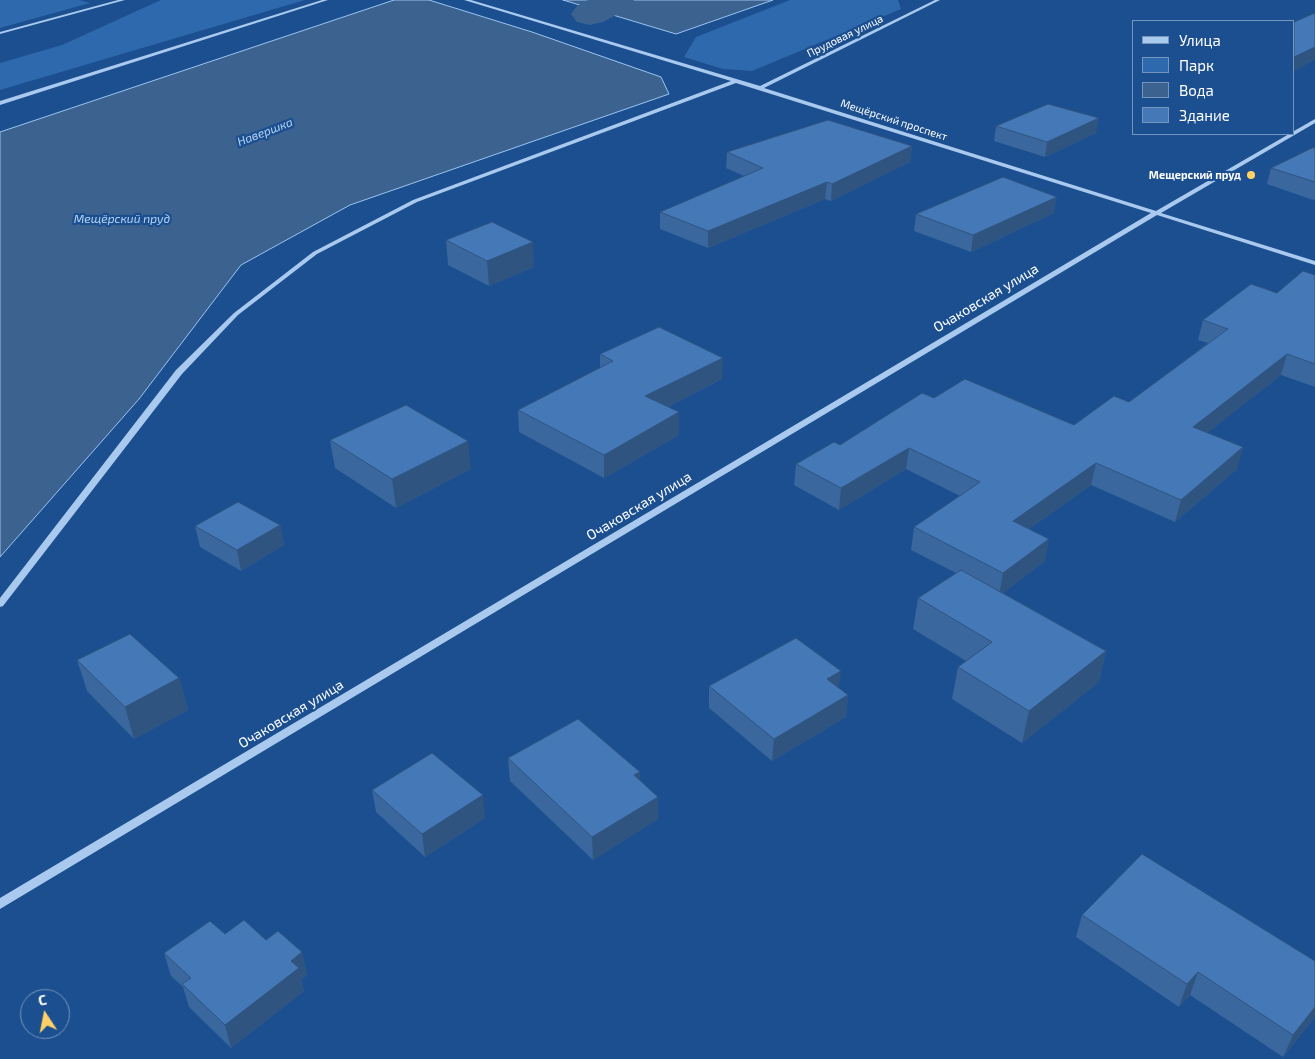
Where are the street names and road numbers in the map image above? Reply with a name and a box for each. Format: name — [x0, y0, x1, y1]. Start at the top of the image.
street label: Прудовая улица — [805, 12, 885, 60]
street label: Мещёрский проспект — [839, 96, 949, 144]
street label: Очаковская улица — [930, 260, 1042, 336]
street label: Очаковская улица — [583, 468, 695, 544]
street label: Очаковская улица — [235, 676, 347, 752]

